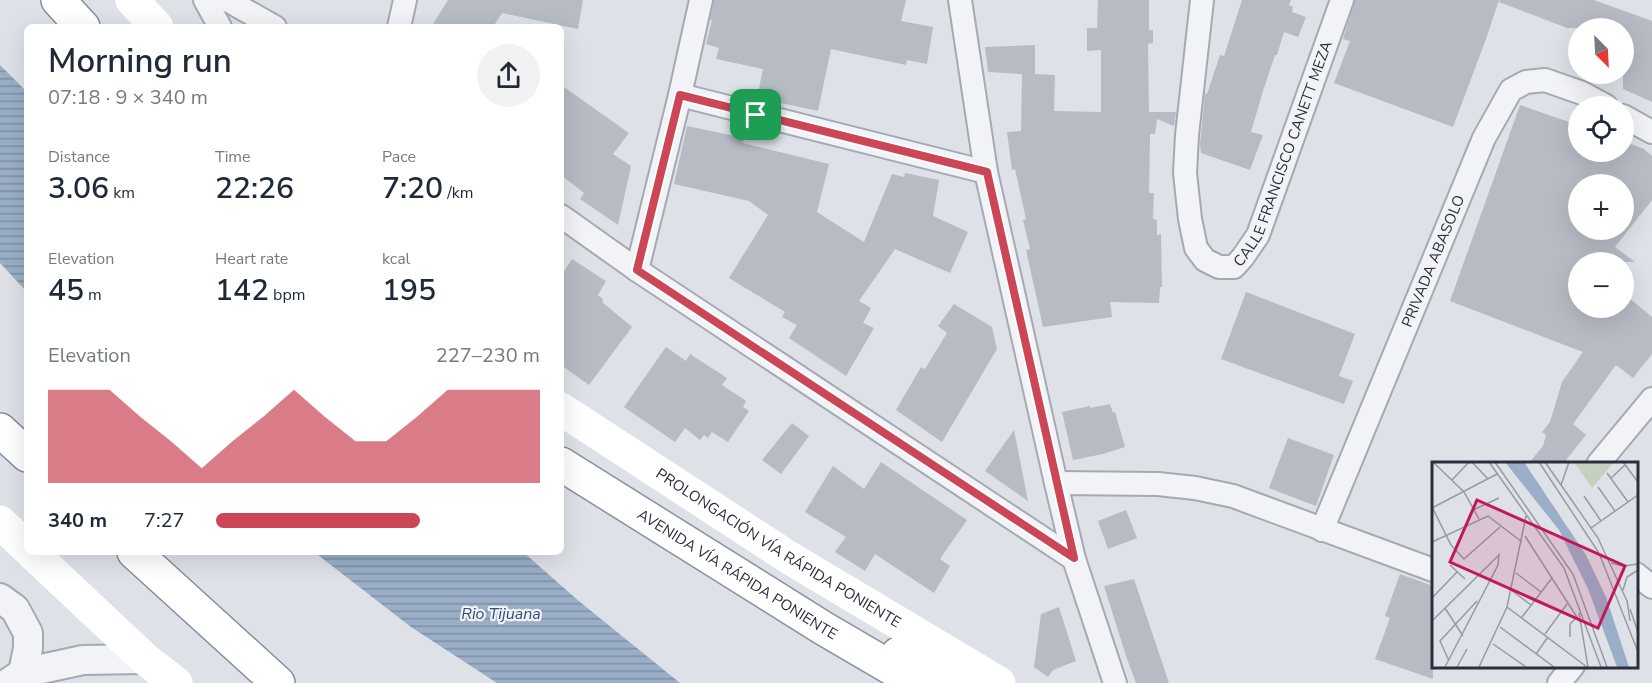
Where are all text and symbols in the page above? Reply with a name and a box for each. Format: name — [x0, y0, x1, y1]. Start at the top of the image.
north arrow — [1568, 18, 1634, 84]
map controls — [1568, 18, 1634, 318]
street label: CALLE FRANCISCO CANETT MEZA — [1229, 38, 1337, 271]
text: Morning run — [48, 39, 232, 84]
button: share — [477, 44, 540, 107]
text: 07:18 · 9 × 340 m — [48, 84, 208, 111]
pin — [730, 89, 781, 140]
button: locate — [1568, 96, 1634, 162]
icon: arrive — [739, 98, 772, 131]
text: Distance — [48, 146, 110, 168]
text: Time — [215, 146, 251, 168]
text: Pace — [382, 146, 416, 168]
text: 3.06 — [48, 168, 109, 209]
text: 22:26 — [215, 168, 294, 209]
text: 7:20 — [382, 168, 443, 209]
button: + — [1568, 174, 1634, 240]
text: km — [109, 182, 135, 204]
text: /km — [443, 182, 473, 204]
street label: PRIVADA ABASOLO — [1397, 192, 1469, 330]
text: Elevation — [48, 248, 114, 270]
text: Heart rate — [215, 248, 288, 270]
text: kcal — [382, 248, 410, 270]
button: − — [1568, 252, 1634, 318]
text: 45 — [48, 270, 84, 311]
text: 142 — [215, 270, 269, 311]
text: 195 — [382, 270, 436, 311]
text: m — [84, 284, 102, 306]
text: bpm — [269, 284, 305, 306]
text: Elevation — [48, 342, 131, 369]
text: 227–230 m — [436, 342, 540, 369]
inset map — [1432, 462, 1637, 668]
street label: PROLONGACIÓN VÍA RÁPIDA PONIENTE — [652, 464, 905, 632]
street label: AVENIDA VÍA RÁPIDA PONIENTE — [634, 504, 841, 644]
text: 340 m — [48, 507, 107, 534]
text: 7:27 — [144, 507, 185, 534]
water label: Rio Tijuana — [461, 603, 541, 625]

